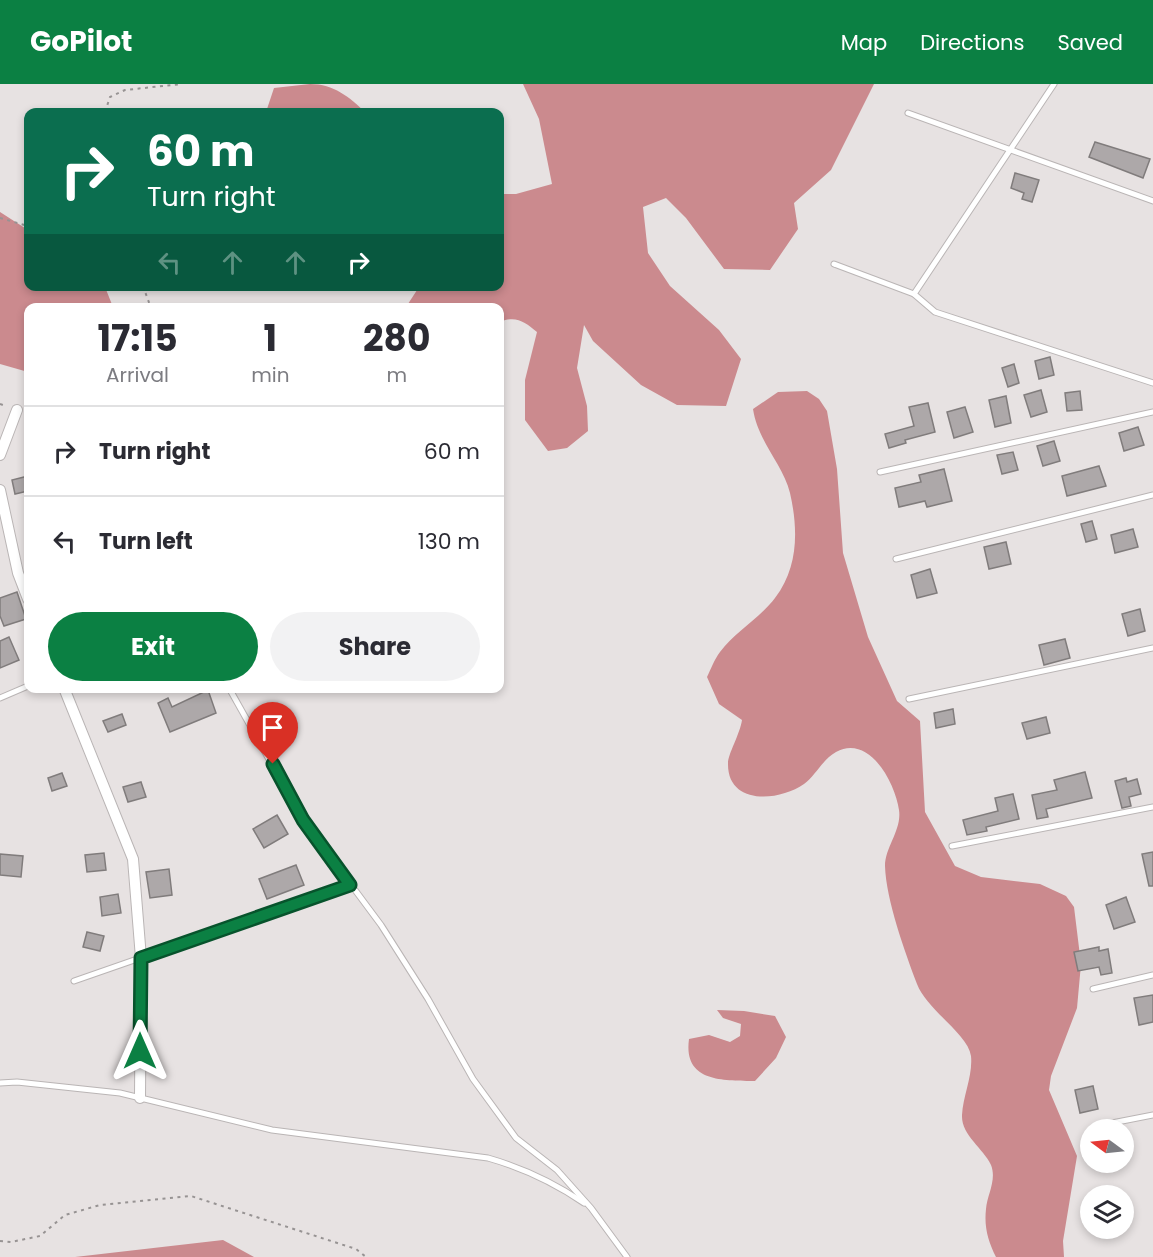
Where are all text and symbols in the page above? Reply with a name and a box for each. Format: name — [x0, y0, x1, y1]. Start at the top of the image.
text: GoPilot — [30, 22, 132, 61]
text: Map — [841, 28, 887, 57]
text: Directions — [920, 28, 1024, 57]
text: Saved — [1057, 28, 1123, 57]
text: 60 m — [147, 122, 255, 181]
icon: right — [48, 132, 126, 210]
text: Turn right — [147, 178, 276, 215]
icon: left — [153, 246, 186, 279]
icon: ahead — [216, 246, 249, 279]
icon: ahead — [279, 246, 312, 279]
icon: right — [342, 246, 375, 279]
text: 17:15 — [98, 313, 178, 364]
text: 1 — [264, 313, 277, 364]
text: 280 — [363, 313, 430, 364]
text: Arrival — [106, 361, 169, 389]
text: min — [251, 361, 289, 389]
text: m — [386, 361, 407, 389]
icon: right — [48, 435, 81, 468]
text: Turn right — [99, 436, 210, 467]
text: 60 m — [424, 436, 480, 467]
icon: left — [48, 525, 81, 558]
text: Turn left — [99, 526, 193, 557]
text: 130 m — [418, 526, 480, 557]
button: Exit — [48, 612, 258, 681]
button: Share — [270, 612, 480, 681]
pin — [247, 702, 298, 764]
icon: arrive — [256, 711, 289, 744]
position arrow — [108, 1019, 172, 1083]
north arrow — [1080, 1119, 1134, 1173]
map controls — [1080, 1119, 1134, 1239]
button: layers — [1080, 1185, 1134, 1239]

